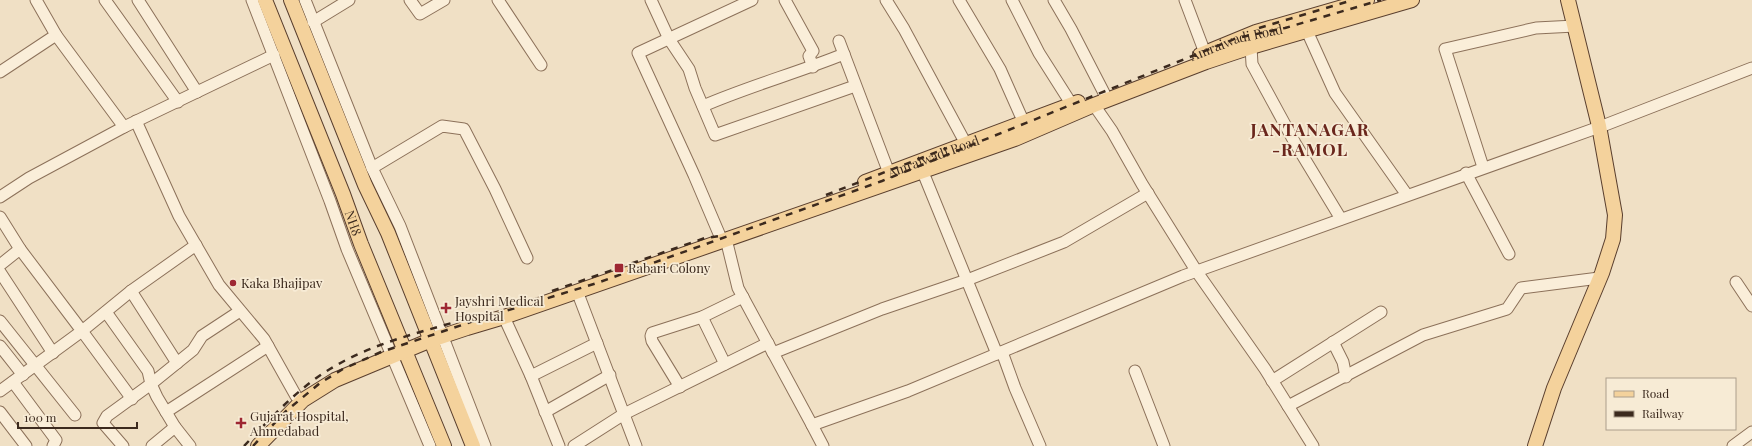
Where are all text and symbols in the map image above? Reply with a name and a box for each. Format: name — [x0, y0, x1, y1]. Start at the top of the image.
street label: Amraiwadi Road — [1186, 20, 1284, 65]
district label: JANTANAGAR -RAMOL — [1250, 118, 1370, 160]
street label: Amraiwadi Road — [884, 131, 982, 181]
street label: NH8 — [342, 208, 366, 238]
place label: Rabari Colony — [628, 259, 711, 276]
marker: Rabari Colony — [613, 262, 625, 274]
place label: Kaka Bhajipav — [241, 274, 323, 291]
marker: Kaka Bhajipav — [228, 278, 238, 288]
place label: Jayshri Medical Hospital — [454, 292, 544, 324]
marker: Jayshri Medical Hospital — [440, 302, 452, 314]
legend — [1606, 378, 1736, 430]
text: Road — [1642, 385, 1669, 401]
scale bar — [18, 404, 137, 430]
text: Railway — [1642, 405, 1684, 421]
place label: Gujarat Hospital, Ahmedabad — [249, 407, 349, 439]
text: 100 m — [24, 409, 57, 425]
marker: Gujarat Hospital, Ahmedabad — [235, 417, 247, 429]

